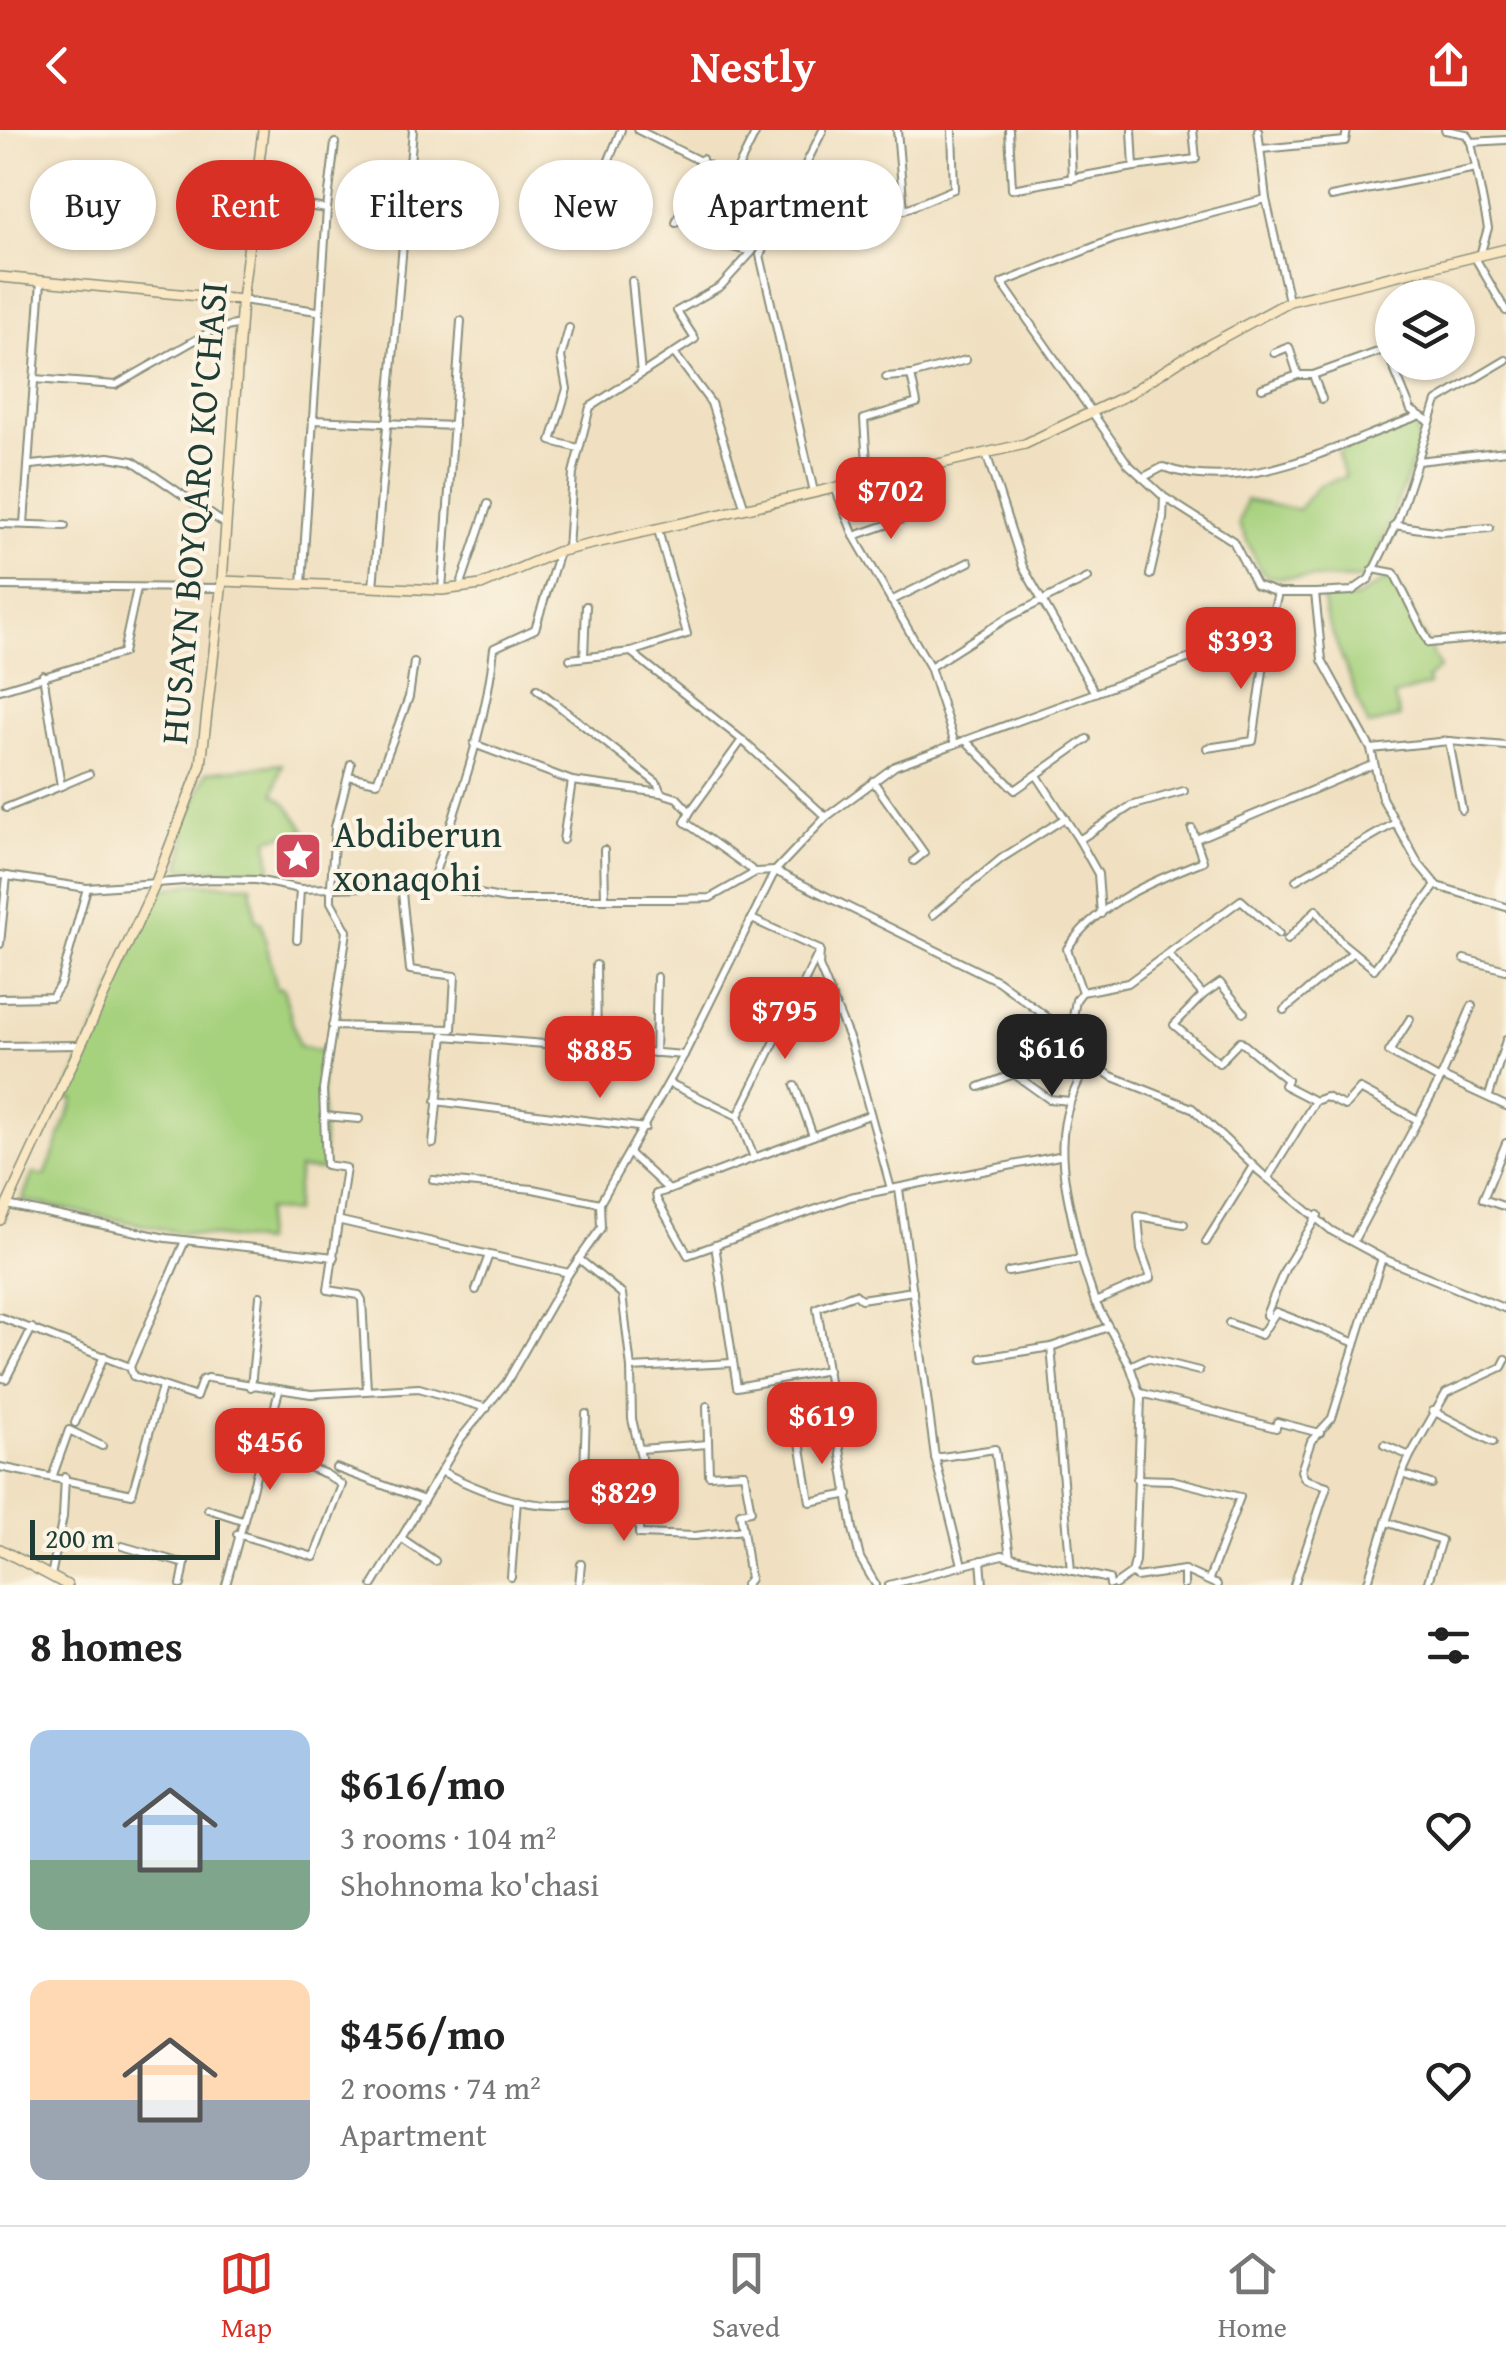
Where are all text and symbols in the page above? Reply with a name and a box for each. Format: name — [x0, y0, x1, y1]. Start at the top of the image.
text: Nestly — [690, 33, 816, 98]
icon: back — [30, 38, 85, 93]
icon: share — [1421, 38, 1476, 93]
chip: Buy — [30, 160, 156, 250]
chip: Rent — [176, 160, 315, 250]
chip: Filters — [335, 160, 499, 250]
chip: New — [519, 160, 653, 250]
chip: Apartment — [673, 160, 903, 250]
street label: HUSAYN BOYQARO KO'CHASI — [145, 279, 241, 746]
map controls — [1375, 280, 1475, 380]
button: layers — [1375, 280, 1475, 380]
pin: $702 — [832, 457, 950, 542]
text: $702 — [858, 466, 924, 513]
pin: $393 — [1182, 607, 1300, 692]
text: $393 — [1208, 616, 1274, 663]
place label: Abdiberun xonaqohi — [333, 805, 502, 905]
place icon: Abdiberun xonaqohi — [272, 830, 324, 882]
pin: $795 — [726, 977, 844, 1062]
text: $795 — [752, 986, 818, 1033]
pin: $616 — [993, 1014, 1111, 1099]
pin: $885 — [541, 1016, 659, 1101]
text: $616 — [1019, 1023, 1085, 1070]
text: $885 — [567, 1025, 633, 1072]
pin: $619 — [763, 1382, 881, 1467]
text: $619 — [789, 1391, 855, 1438]
pin: $456 — [211, 1408, 329, 1493]
text: $456 — [237, 1417, 303, 1464]
pin: $829 — [565, 1459, 683, 1544]
text: $829 — [591, 1468, 657, 1515]
scale bar — [30, 1515, 220, 1560]
text: 200 m — [45, 1517, 114, 1558]
text: 8 homes — [30, 1615, 183, 1676]
icon: filters — [1421, 1618, 1476, 1673]
text: $616/mo — [340, 1753, 505, 1814]
icon: home — [110, 1770, 230, 1890]
icon: heart — [1421, 1803, 1476, 1858]
text: 3 rooms · 104 m² — [340, 1814, 556, 1861]
text: Shohnoma ko'chasi — [340, 1861, 599, 1908]
text: $456/mo — [340, 2003, 505, 2064]
icon: home — [110, 2020, 230, 2140]
icon: heart — [1421, 2053, 1476, 2108]
text: 2 rooms · 74 m² — [340, 2064, 541, 2111]
text: Apartment — [340, 2111, 487, 2158]
tab: Map — [219, 2246, 274, 2347]
tab: Saved — [712, 2246, 780, 2347]
tab: Home — [1218, 2246, 1287, 2347]

